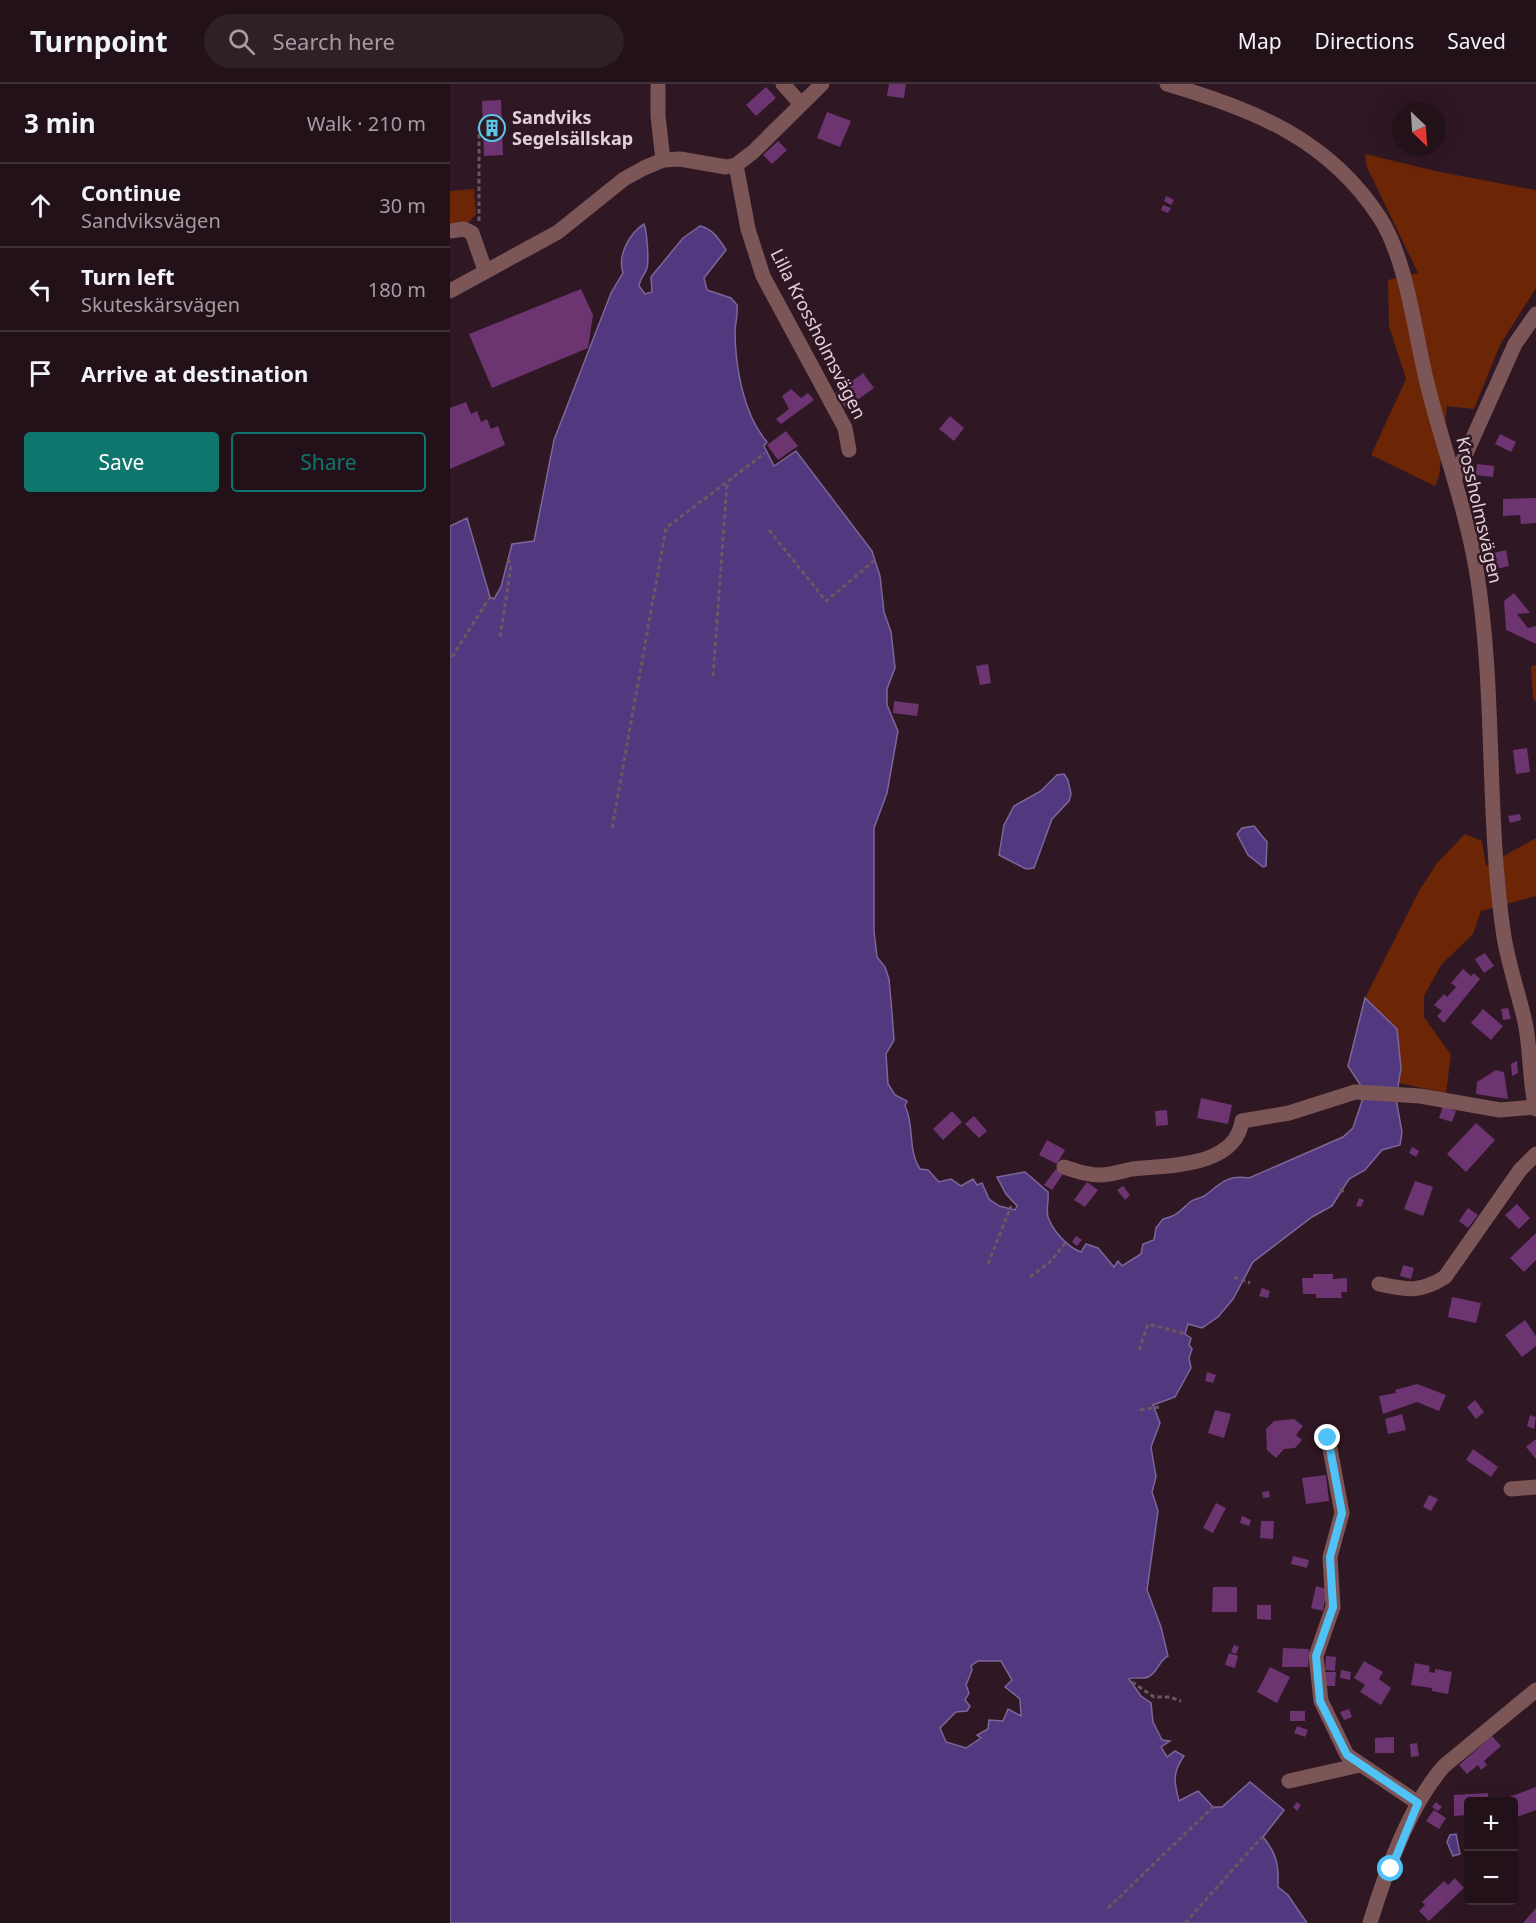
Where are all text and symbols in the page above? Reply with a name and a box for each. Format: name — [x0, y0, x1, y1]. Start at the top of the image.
search box — [204, 14, 624, 68]
text: Turnpoint — [30, 22, 168, 60]
icon: search — [225, 25, 258, 58]
text: Search here — [273, 26, 395, 56]
text: Map — [1238, 27, 1282, 55]
text: Directions — [1315, 27, 1414, 55]
text: Saved — [1447, 27, 1506, 55]
north arrow — [1392, 102, 1446, 156]
text: 3 min — [24, 105, 96, 141]
place label: Sandviks Segelsällskap — [512, 105, 633, 150]
text: Walk · 210 m — [307, 110, 426, 137]
building icon: Sandviks Segelsällskap — [477, 113, 507, 143]
text: Continue — [81, 177, 181, 207]
icon: ahead — [24, 189, 57, 222]
text: 30 m — [379, 192, 426, 219]
text: Sandviksvägen — [81, 207, 221, 234]
street label: Lilla Krossholmsvägen — [765, 244, 872, 423]
text: Turn left — [81, 261, 175, 291]
icon: left — [24, 273, 57, 306]
text: 180 m — [368, 276, 426, 303]
text: Skuteskärsvägen — [81, 291, 240, 318]
icon: arrive — [24, 357, 57, 390]
text: Arrive at destination — [81, 358, 308, 388]
button: Save — [24, 432, 219, 492]
button: Share — [231, 432, 426, 492]
street label: Krossholmsvägen — [1451, 434, 1509, 586]
route end — [1314, 1424, 1340, 1450]
map controls — [1464, 1797, 1518, 1905]
button: + — [1464, 1797, 1518, 1851]
button: − — [1464, 1851, 1518, 1905]
route start — [1377, 1855, 1403, 1881]

